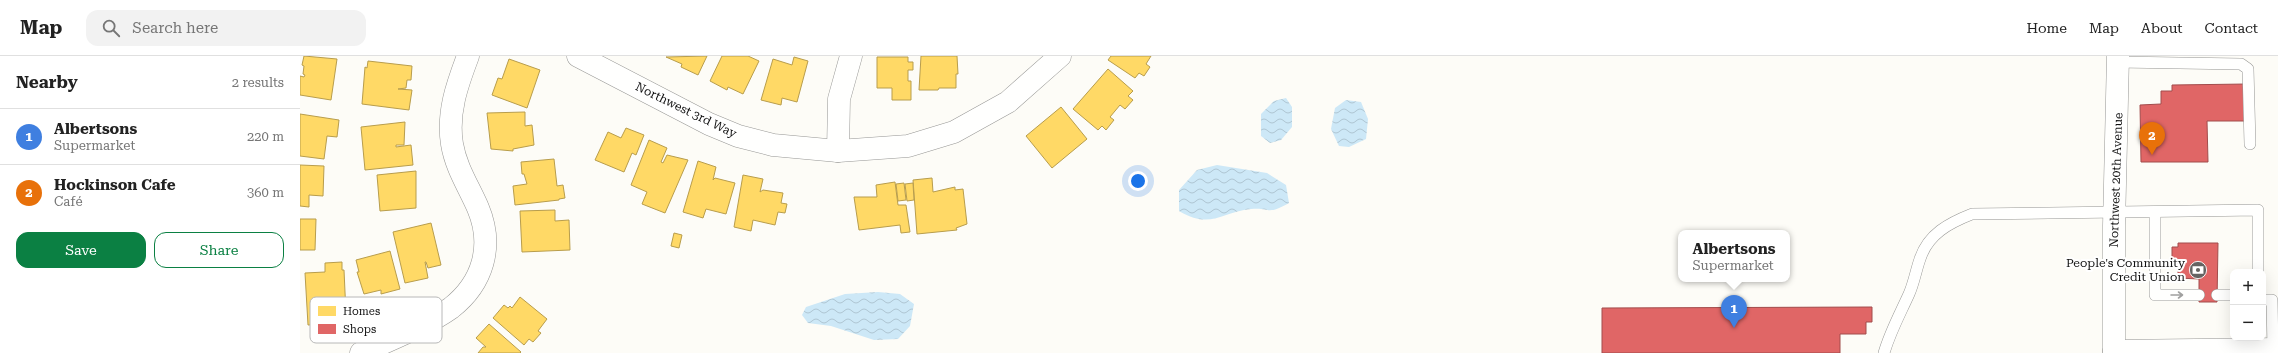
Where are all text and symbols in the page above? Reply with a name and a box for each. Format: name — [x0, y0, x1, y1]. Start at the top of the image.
search box — [86, 10, 366, 46]
text: Map — [20, 16, 62, 39]
icon: search — [100, 17, 122, 39]
text: Search here — [132, 19, 218, 37]
text: Home — [2026, 20, 2067, 36]
text: Map — [2089, 20, 2119, 36]
text: About — [2141, 20, 2183, 36]
text: Contact — [2205, 20, 2258, 36]
text: Nearby — [16, 72, 78, 92]
text: 2 results — [232, 75, 284, 90]
street label: Northwest 3rd Way — [633, 79, 740, 141]
street label: Northwest 20th Avenue — [2107, 112, 2125, 248]
text: Albertsons — [54, 120, 137, 138]
pin: 2 — [2139, 122, 2165, 155]
text: 1 — [25, 129, 33, 144]
text: 220 m — [247, 129, 284, 144]
text: Supermarket — [54, 138, 135, 153]
your location — [1128, 171, 1148, 191]
text: Hockinson Cafe — [54, 176, 176, 194]
text: 2 — [25, 185, 33, 200]
text: 360 m — [247, 185, 284, 200]
text: Café — [54, 194, 83, 209]
popup — [1678, 230, 1790, 282]
button: Save — [16, 232, 146, 268]
button: Share — [154, 232, 284, 268]
text: Albertsons — [1692, 240, 1776, 258]
place label: People's Community Credit Union — [2066, 256, 2186, 284]
text: Supermarket — [1692, 258, 1774, 273]
bank icon: People's Community Credit Union — [2188, 260, 2208, 280]
map controls — [2230, 269, 2266, 341]
button: + — [2230, 269, 2266, 305]
one-way arrow — [2170, 291, 2183, 299]
pin: 1 — [1721, 295, 1747, 328]
legend — [310, 297, 442, 343]
text: Homes — [343, 305, 380, 318]
button: − — [2230, 305, 2266, 341]
text: Shops — [343, 323, 376, 336]

